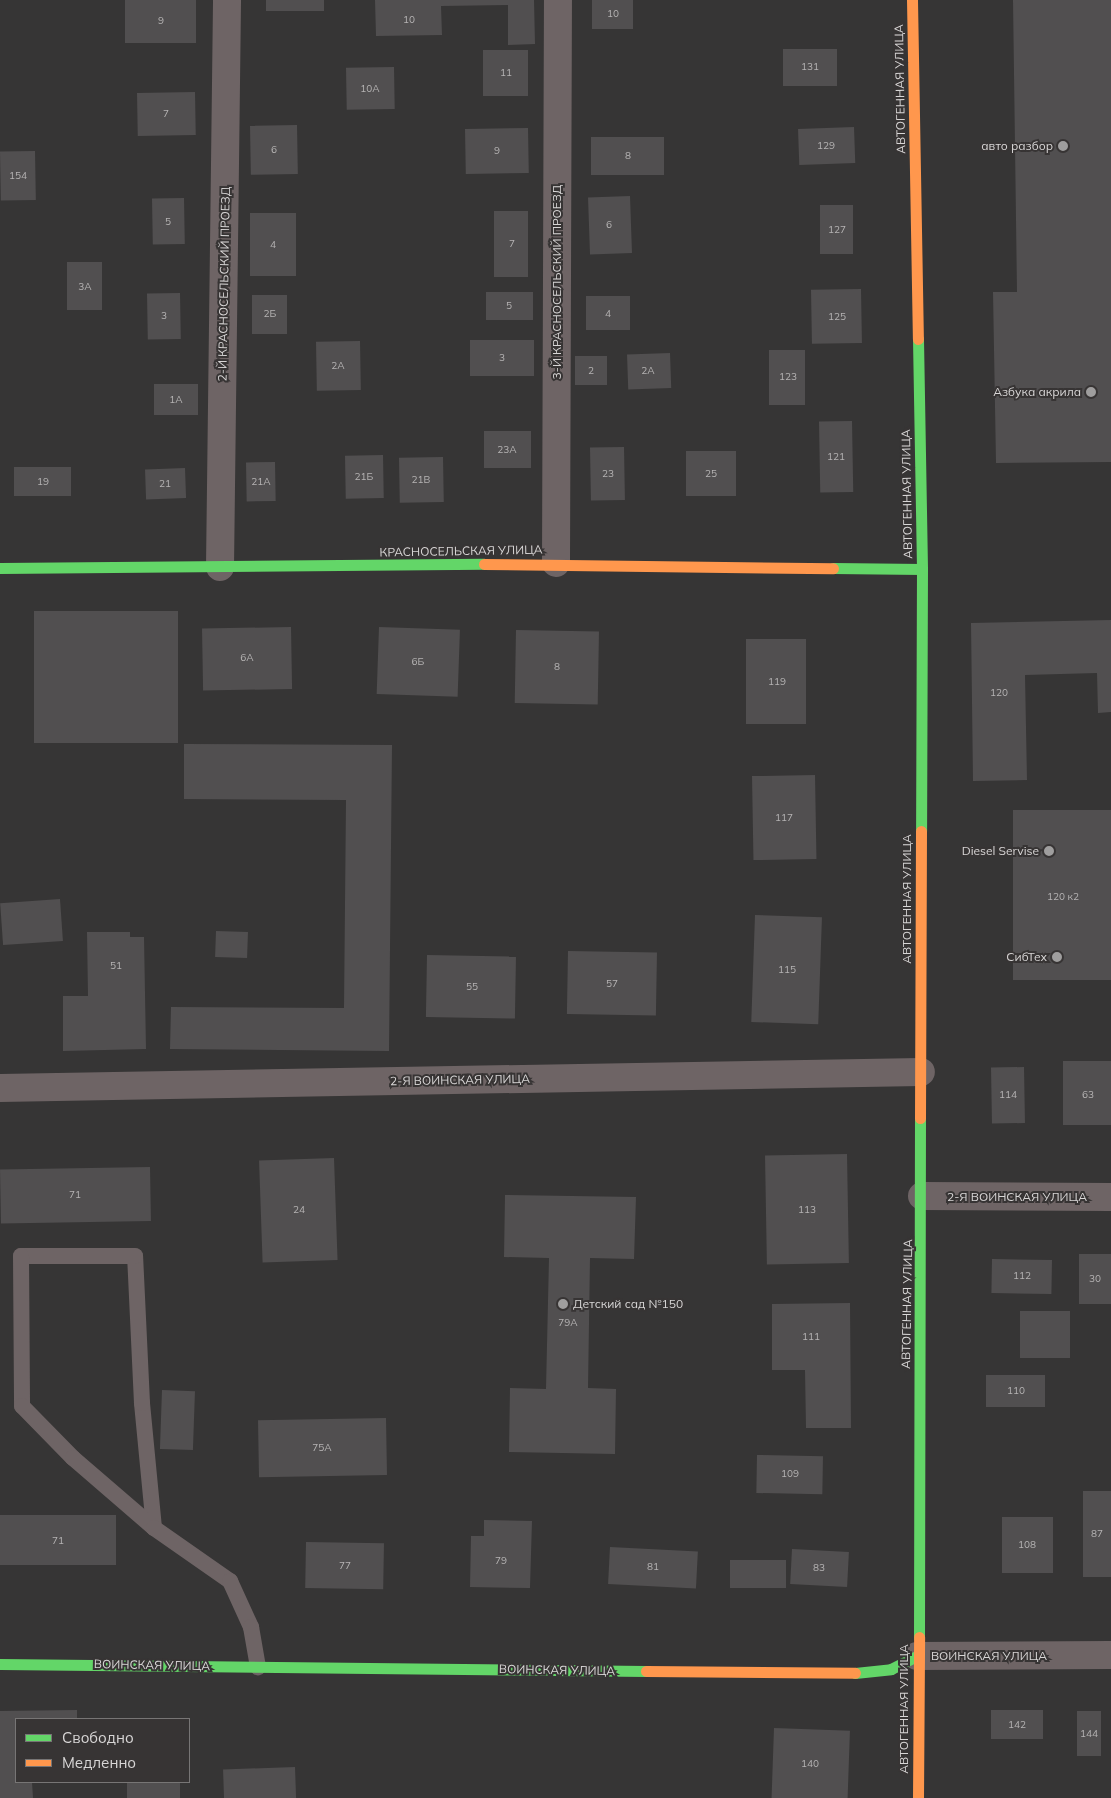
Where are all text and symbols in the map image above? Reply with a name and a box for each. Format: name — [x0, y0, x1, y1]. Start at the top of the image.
house number: 10 — [607, 8, 619, 20]
house number: 10 — [403, 14, 415, 26]
house number: 9 — [158, 15, 164, 27]
street label: АВТОГЕННАЯ УЛИЦА — [892, 24, 908, 154]
house number: 131 — [801, 61, 819, 73]
house number: 11 — [500, 67, 512, 79]
house number: 10А — [360, 83, 380, 95]
house number: 7 — [163, 108, 169, 120]
place label: авто разбор — [981, 139, 1053, 153]
house number: 129 — [817, 140, 835, 152]
marker: авто разбор — [1057, 140, 1069, 152]
house number: 6 — [271, 144, 277, 156]
house number: 9 — [494, 145, 500, 157]
house number: 8 — [625, 150, 631, 162]
house number: 154 — [9, 170, 27, 182]
street label: 3-Й КРАСНОСЕЛЬСКИЙ ПРОЕЗД — [550, 185, 564, 379]
street label: 2-Й КРАСНОСЕЛЬСКИЙ ПРОЕЗД — [215, 186, 233, 382]
house number: 5 — [165, 216, 171, 228]
house number: 6 — [606, 219, 612, 231]
house number: 127 — [828, 224, 846, 236]
house number: 7 — [509, 238, 515, 250]
house number: 4 — [270, 239, 276, 251]
house number: 3А — [78, 281, 92, 293]
house number: 5 — [506, 300, 512, 312]
house number: 2Б — [264, 308, 276, 320]
house number: 4 — [605, 308, 611, 320]
house number: 3 — [161, 310, 167, 322]
house number: 125 — [828, 311, 846, 323]
house number: 3 — [499, 352, 505, 364]
house number: 2А — [331, 360, 345, 372]
house number: 2 — [588, 365, 594, 377]
house number: 2А — [641, 365, 655, 377]
house number: 123 — [779, 371, 797, 383]
place label: Азбука акрила — [993, 385, 1081, 399]
marker: Азбука акрила — [1085, 386, 1097, 398]
house number: 1А — [169, 394, 183, 406]
street label: АВТОГЕННАЯ УЛИЦА — [899, 429, 915, 559]
house number: 23А — [497, 444, 517, 456]
house number: 121 — [827, 451, 845, 463]
house number: 23 — [602, 468, 614, 480]
house number: 25 — [705, 468, 717, 480]
house number: 21Б — [355, 471, 373, 483]
house number: 21В — [412, 474, 430, 486]
house number: 19 — [37, 476, 49, 488]
house number: 21А — [251, 476, 271, 488]
house number: 21 — [159, 478, 171, 490]
street label: КРАСНОСЕЛЬСКАЯ УЛИЦА — [379, 542, 543, 560]
house number: 6А — [240, 652, 254, 664]
house number: 6Б — [412, 656, 424, 668]
house number: 8 — [554, 661, 560, 673]
house number: 119 — [768, 676, 786, 688]
house number: 120 — [990, 687, 1008, 699]
house number: 117 — [775, 812, 793, 824]
street label: АВТОГЕННАЯ УЛИЦА — [900, 834, 914, 964]
place label: Diesel Servise — [962, 844, 1039, 858]
marker: Diesel Servise — [1043, 845, 1055, 857]
house number: 120 к2 — [1047, 891, 1079, 903]
place label: СибТех — [1006, 950, 1047, 964]
marker: СибТех — [1051, 951, 1063, 963]
house number: 51 — [110, 960, 122, 972]
house number: 115 — [778, 964, 796, 976]
house number: 57 — [606, 978, 618, 990]
house number: 55 — [466, 981, 478, 993]
street label: 2-Я ВОИНСКАЯ УЛИЦА — [390, 1072, 530, 1088]
house number: 114 — [999, 1089, 1017, 1101]
house number: 63 — [1082, 1089, 1094, 1101]
house number: 71 — [69, 1189, 81, 1201]
street label: 2-Я ВОИНСКАЯ УЛИЦА — [947, 1190, 1087, 1204]
house number: 24 — [293, 1204, 305, 1216]
house number: 113 — [798, 1204, 816, 1216]
street label: АВТОГЕННАЯ УЛИЦА — [899, 1239, 915, 1369]
house number: 112 — [1013, 1270, 1031, 1282]
house number: 30 — [1089, 1273, 1101, 1285]
place label: Детский сад №150 — [573, 1297, 683, 1311]
marker: Детский сад №150 — [557, 1298, 569, 1310]
house number: 79А — [558, 1317, 578, 1329]
house number: 111 — [802, 1331, 820, 1343]
house number: 110 — [1007, 1385, 1025, 1397]
house number: 75А — [312, 1442, 332, 1454]
house number: 109 — [781, 1468, 799, 1480]
house number: 87 — [1091, 1528, 1103, 1540]
house number: 71 — [52, 1535, 64, 1547]
house number: 108 — [1018, 1539, 1036, 1551]
house number: 79 — [495, 1555, 507, 1567]
house number: 77 — [339, 1560, 351, 1572]
house number: 81 — [647, 1561, 659, 1573]
house number: 83 — [813, 1562, 825, 1574]
street label: АВТОГЕННАЯ УЛИЦА — [897, 1644, 911, 1774]
street label: ВОИНСКАЯ УЛИЦА — [931, 1649, 1047, 1663]
street label: ВОИНСКАЯ УЛИЦА — [94, 1657, 210, 1673]
street label: ВОИНСКАЯ УЛИЦА — [499, 1662, 615, 1678]
legend — [15, 1718, 190, 1783]
house number: 142 — [1008, 1719, 1026, 1731]
text: Свободно — [62, 1728, 134, 1747]
house number: 144 — [1080, 1728, 1098, 1740]
text: Медленно — [62, 1753, 136, 1772]
house number: 140 — [801, 1758, 819, 1770]

